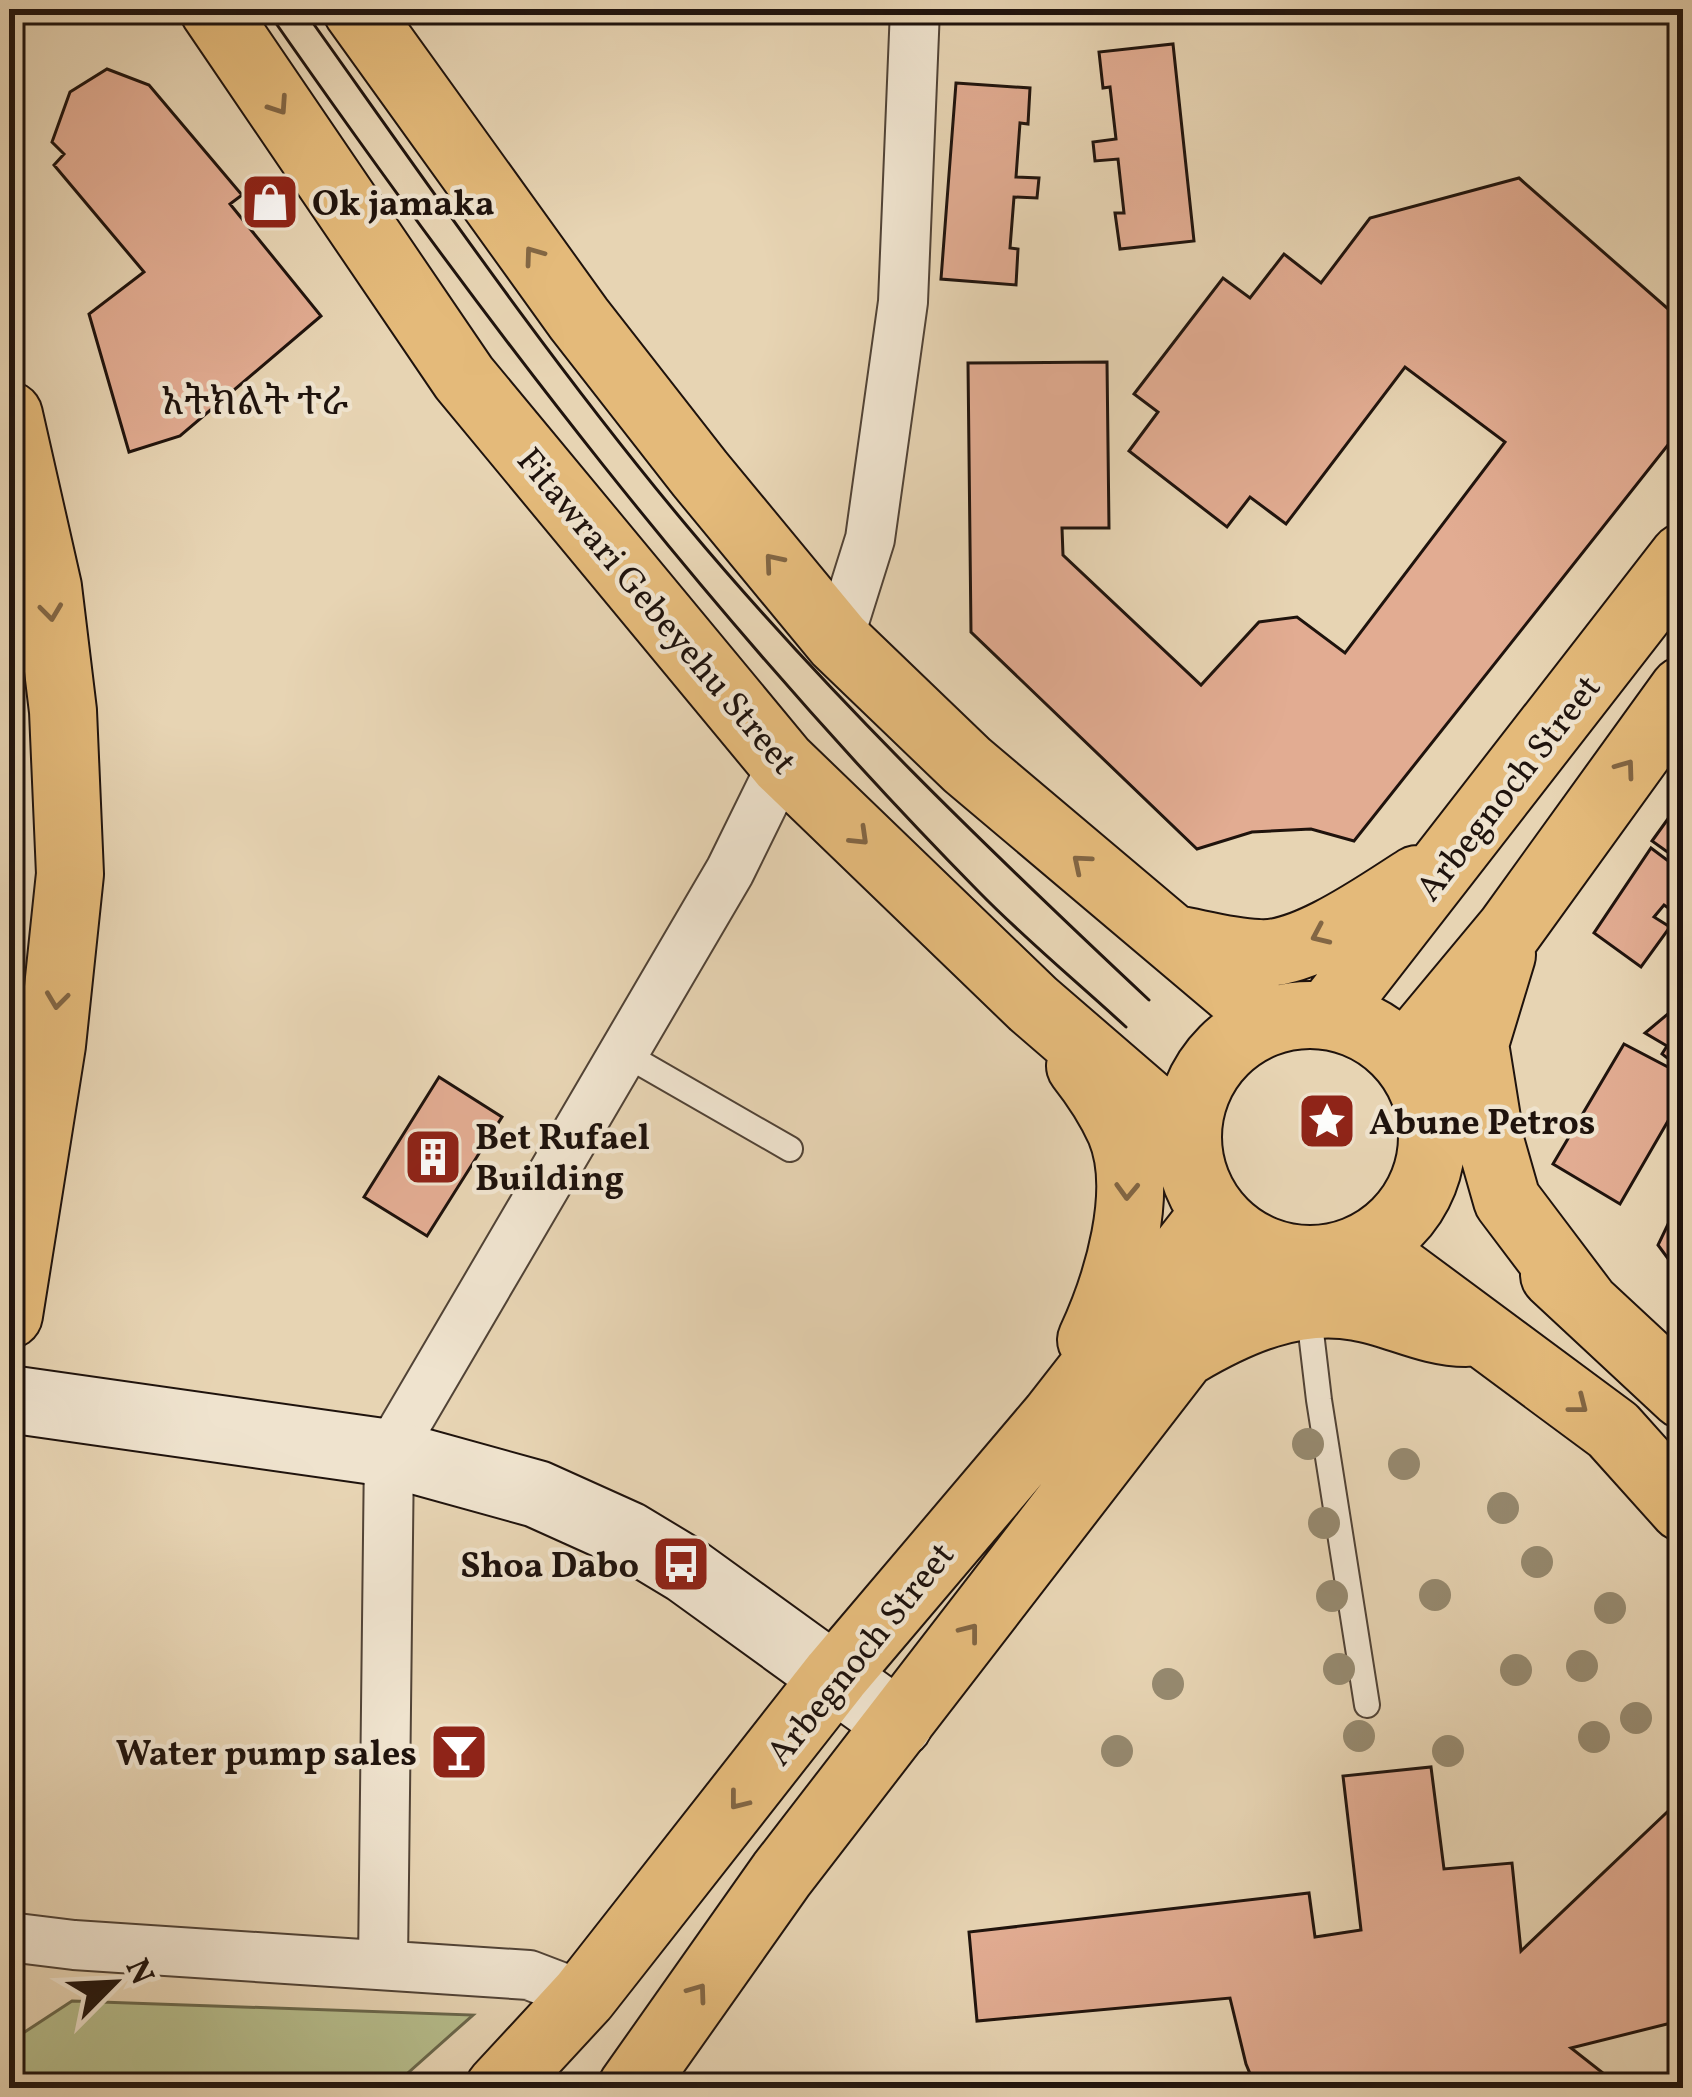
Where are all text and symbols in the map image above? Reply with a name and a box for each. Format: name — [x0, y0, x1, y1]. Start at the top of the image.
one-way arrow — [264, 92, 286, 114]
shop icon: Ok jamaka — [239, 171, 301, 233]
place label: Ok jamaka — [312, 181, 495, 231]
one-way arrow — [525, 247, 547, 268]
district label: አትክልት ተራ — [161, 377, 349, 431]
street label: Fitawrari Gebeyehu Street — [503, 438, 807, 787]
one-way arrow — [765, 554, 787, 576]
one-way arrow — [37, 602, 63, 621]
street label: Arbegnoch Street — [1406, 666, 1614, 913]
one-way arrow — [1612, 760, 1634, 781]
one-way arrow — [846, 822, 868, 844]
one-way arrow — [1073, 856, 1095, 878]
one-way arrow — [1311, 920, 1332, 944]
one-way arrow — [45, 990, 71, 1010]
place icon: Abune Petros — [1296, 1090, 1358, 1152]
place label: Abune Petros — [1369, 1100, 1595, 1150]
place label: Bet Rufael Building — [475, 1115, 650, 1206]
building icon: Bet Rufael Building — [402, 1126, 464, 1188]
one-way arrow — [1114, 1182, 1140, 1201]
one-way arrow — [1566, 1391, 1588, 1412]
bus stop icon: Shoa Dabo — [650, 1533, 712, 1595]
street label: Arbegnoch Street — [756, 1533, 968, 1778]
place label: Shoa Dabo — [460, 1543, 639, 1593]
one-way arrow — [956, 1623, 977, 1645]
bar icon: Water pump sales — [428, 1721, 490, 1783]
place label: Water pump sales — [116, 1731, 417, 1781]
one-way arrow — [731, 1788, 753, 1809]
north arrow — [54, 1923, 174, 2043]
text: N — [112, 1952, 164, 1993]
one-way arrow — [683, 1984, 705, 2005]

